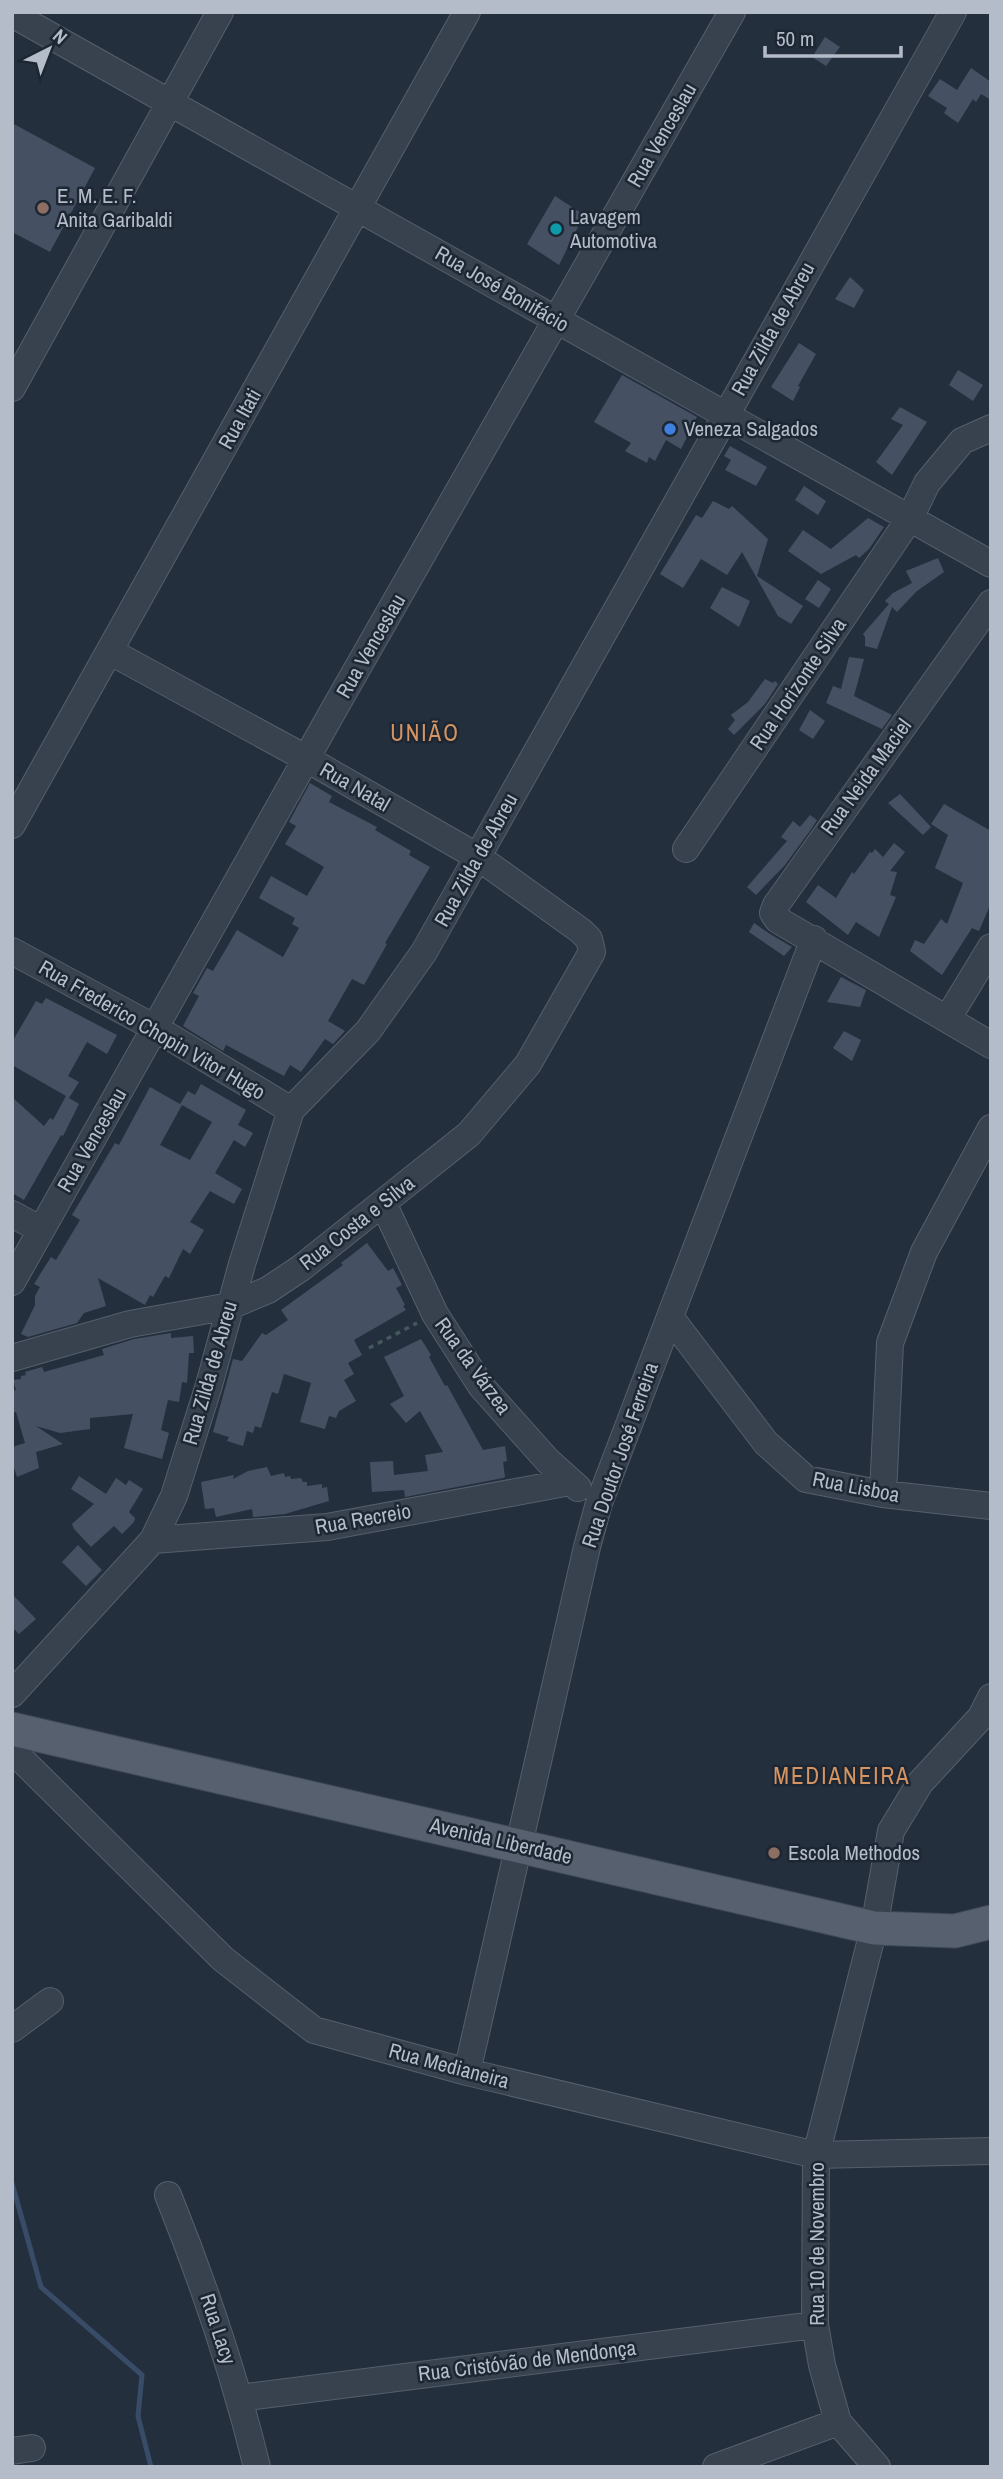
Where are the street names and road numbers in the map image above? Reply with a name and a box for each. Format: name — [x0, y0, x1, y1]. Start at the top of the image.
street label: Rua Venceslau — [620, 77, 703, 192]
street label: Rua José Bonifácio — [430, 238, 575, 339]
street label: Rua Zilda de Abreu — [724, 257, 821, 401]
street label: Rua Itati — [211, 383, 268, 454]
street label: Rua Venceslau — [329, 588, 412, 703]
street label: Rua Horizonte Silva — [742, 611, 853, 756]
street label: Rua Neida Maciel — [813, 712, 918, 841]
street label: Rua Natal — [315, 755, 396, 818]
street label: Rua Zilda de Abreu — [427, 788, 524, 932]
street label: Rua Frederico Chopin Vitor Hugo — [34, 953, 271, 1106]
street label: Rua Venceslau — [50, 1082, 133, 1197]
street label: Rua Costa e Silva — [293, 1168, 421, 1277]
street label: Rua Zilda de Abreu — [175, 1298, 244, 1448]
street label: Rua da Várzea — [428, 1311, 519, 1421]
street label: Rua Doutor José Ferreira — [574, 1358, 665, 1551]
street label: Rua Lisboa — [810, 1464, 903, 1509]
street label: Rua Recreio — [313, 1496, 413, 1541]
street label: Avenida Liberdade — [426, 1810, 575, 1871]
street label: Rua Medianeira — [386, 2036, 513, 2096]
street label: Rua 10 de Novembro — [802, 2162, 831, 2326]
street label: Rua Lacy — [193, 2290, 244, 2368]
street label: Rua Cristóvão de Mendonça — [416, 2333, 638, 2388]

